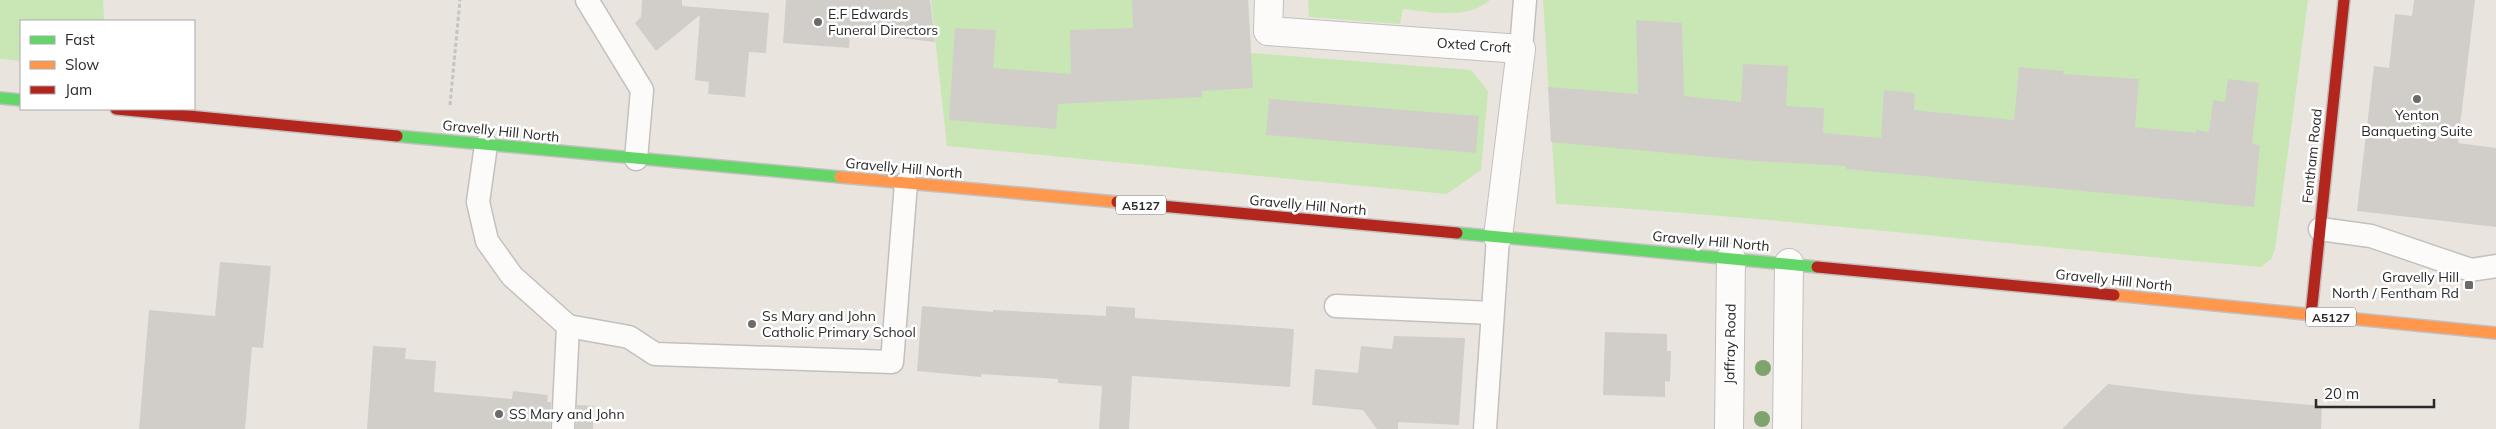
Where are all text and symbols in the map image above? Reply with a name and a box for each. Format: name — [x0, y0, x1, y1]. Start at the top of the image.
place label: E.F Edwards Funeral Directors — [828, 5, 938, 39]
marker: E.F Edwards Funeral Directors — [812, 16, 824, 28]
legend — [20, 20, 195, 110]
text: Fast — [65, 30, 95, 49]
street label: Oxted Croft — [1436, 33, 1512, 57]
text: Slow — [65, 55, 99, 74]
text: Jam — [65, 80, 92, 99]
marker: Yenton Banqueting Suite — [2411, 93, 2423, 105]
place label: Yenton Banqueting Suite — [2361, 106, 2473, 140]
street label: Fentham Road — [2298, 108, 2326, 204]
street label: Gravelly Hill North — [442, 116, 560, 146]
street label: Gravelly Hill North — [845, 154, 963, 182]
street label: Gravelly Hill North — [1249, 191, 1367, 219]
road number: A5127 — [1116, 196, 1166, 214]
street label: Gravelly Hill North — [1652, 227, 1770, 255]
street label: Gravelly Hill North — [2055, 265, 2173, 295]
place label: Gravelly Hill North / Fentham Rd — [2332, 268, 2459, 302]
marker: Gravelly Hill North / Fentham Rd — [2463, 279, 2475, 291]
street label: Jaffray Road — [1720, 303, 1740, 385]
place label: Ss Mary and John Catholic Primary School — [762, 307, 916, 341]
road number: A5127 — [2306, 308, 2356, 326]
marker: Ss Mary and John Catholic Primary School — [746, 318, 758, 330]
scale bar — [2316, 376, 2434, 408]
text: 20 m — [2324, 384, 2359, 403]
place label: SS Mary and John — [509, 405, 625, 423]
marker: SS Mary and John — [493, 408, 505, 420]

